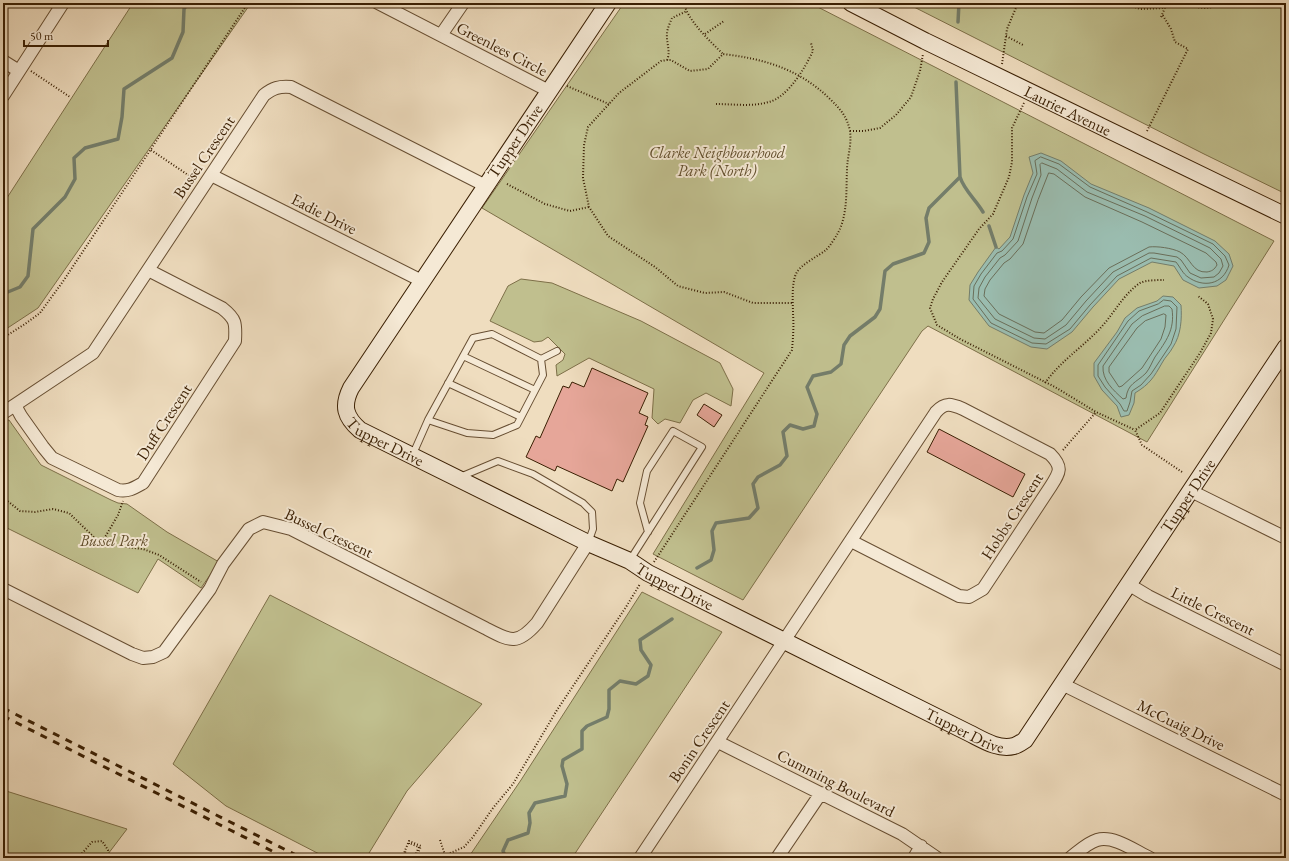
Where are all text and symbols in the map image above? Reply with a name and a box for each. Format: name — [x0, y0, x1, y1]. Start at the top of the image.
street label: Greenlees Circle — [453, 17, 551, 81]
scale bar — [24, 22, 108, 48]
text: 50 m — [30, 28, 54, 44]
street label: Laurier Avenue — [1021, 80, 1115, 140]
street label: Tupper Drive — [483, 100, 547, 182]
street label: Bussel Crescent — [169, 112, 239, 202]
park label: Clarke Neighbourhood Park (North) — [649, 142, 786, 181]
street label: Eadie Drive — [288, 189, 360, 239]
street label: Duff Crescent — [132, 380, 196, 464]
street label: Tupper Drive — [342, 412, 427, 470]
street label: Tupper Drive — [1155, 454, 1220, 537]
street label: Hobbs Crescent — [976, 468, 1048, 564]
street label: Bussel Crescent — [281, 503, 377, 563]
park label: Bussel Park — [79, 530, 149, 551]
street label: Tupper Drive — [632, 557, 717, 615]
street label: Little Crescent — [1168, 582, 1258, 640]
street label: McCuaig Drive — [1134, 695, 1228, 755]
street label: Bonin Crescent — [664, 696, 734, 786]
street label: Tupper Drive — [922, 702, 1005, 757]
street label: Cumming Boulevard — [773, 744, 899, 822]

